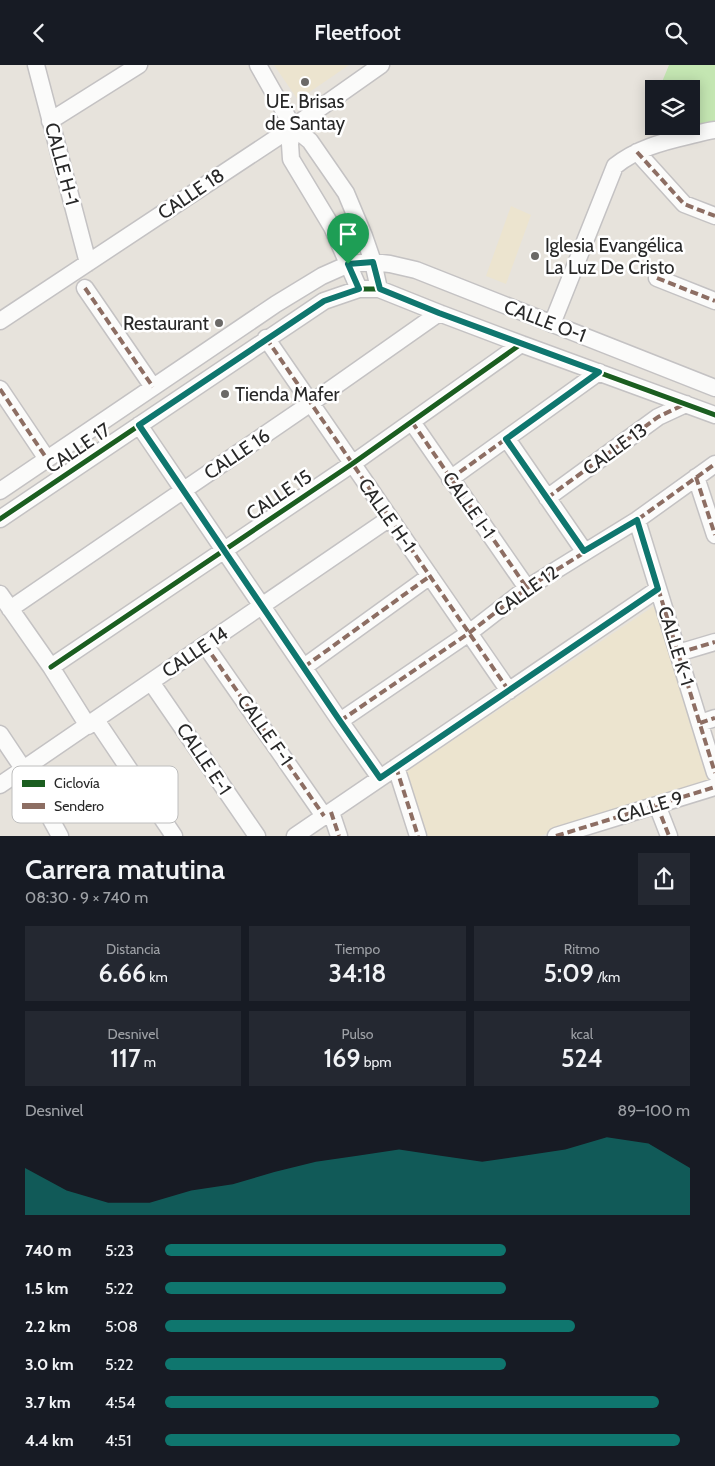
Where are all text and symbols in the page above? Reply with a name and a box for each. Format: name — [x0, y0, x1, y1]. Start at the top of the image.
icon: back — [25, 19, 53, 47]
text: Fleetfoot — [314, 19, 401, 46]
icon: search — [662, 19, 690, 47]
marker: UE. Brisas de Santay — [299, 76, 311, 88]
map controls — [645, 80, 700, 135]
button: layers — [645, 80, 700, 135]
place label: UE. Brisas de Santay — [265, 90, 345, 135]
street label: CALLE H-1 — [40, 120, 84, 208]
street label: CALLE 18 — [153, 164, 229, 224]
pin — [327, 213, 369, 264]
icon: arrive — [334, 220, 362, 248]
place label: Iglesia Evangélica La Luz De Cristo — [545, 234, 683, 279]
marker: Iglesia Evangélica La Luz De Cristo — [529, 250, 541, 262]
street label: CALLE O-1 — [501, 295, 589, 347]
place label: Restaurant — [123, 312, 210, 335]
marker: Restaurant — [213, 317, 225, 329]
place label: Tienda Mafer — [235, 383, 339, 406]
marker: Tienda Mafer — [219, 388, 231, 400]
street label: CALLE 17 — [41, 418, 115, 478]
street label: CALLE 13 — [578, 418, 652, 480]
street label: CALLE 16 — [200, 424, 274, 484]
street label: CALLE 15 — [242, 465, 316, 525]
street label: CALLE I-1 — [438, 467, 500, 543]
street label: CALLE H-1 — [353, 474, 421, 556]
street label: CALLE 12 — [489, 561, 563, 621]
street label: CALLE K-1 — [653, 604, 699, 688]
street label: CALLE 14 — [158, 622, 232, 682]
street label: CALLE F-1 — [232, 690, 298, 770]
street label: CALLE E-1 — [172, 719, 236, 799]
legend — [12, 766, 178, 823]
text: Ciclovía — [54, 774, 100, 792]
street label: CALLE 9 — [614, 786, 686, 828]
text: Sendero — [54, 797, 104, 815]
text: Carrera matutina — [25, 852, 225, 886]
button: share — [638, 853, 690, 905]
text: 08:30 · 9 × 740 m — [25, 888, 148, 907]
text: Distancia — [106, 940, 160, 958]
text: Tiempo — [335, 940, 380, 958]
text: Ritmo — [564, 940, 600, 958]
text: 6.66 — [98, 958, 146, 988]
text: 34:18 — [328, 958, 387, 988]
text: 5:09 — [543, 958, 594, 988]
text: km — [146, 968, 168, 986]
text: /km — [594, 968, 620, 986]
text: Desnivel — [108, 1025, 159, 1043]
text: Pulso — [341, 1025, 374, 1043]
text: kcal — [571, 1025, 593, 1043]
text: 117 — [110, 1043, 141, 1073]
text: 169 — [323, 1043, 361, 1073]
text: 524 — [561, 1043, 603, 1073]
text: m — [141, 1053, 156, 1071]
text: bpm — [361, 1053, 392, 1071]
text: Desnivel — [25, 1101, 83, 1120]
text: 89–100 m — [618, 1101, 690, 1120]
text: 740 m — [25, 1241, 71, 1260]
text: 5:23 — [105, 1241, 134, 1260]
text: 1.5 km — [25, 1279, 68, 1298]
text: 5:22 — [105, 1279, 134, 1298]
text: 2.2 km — [25, 1317, 71, 1336]
text: 5:08 — [105, 1317, 138, 1336]
text: 3.0 km — [25, 1355, 74, 1374]
text: 5:22 — [105, 1355, 134, 1374]
text: 3.7 km — [25, 1393, 71, 1412]
text: 4:54 — [105, 1393, 135, 1412]
text: 4.4 km — [25, 1431, 74, 1450]
text: 4:51 — [105, 1431, 131, 1450]

